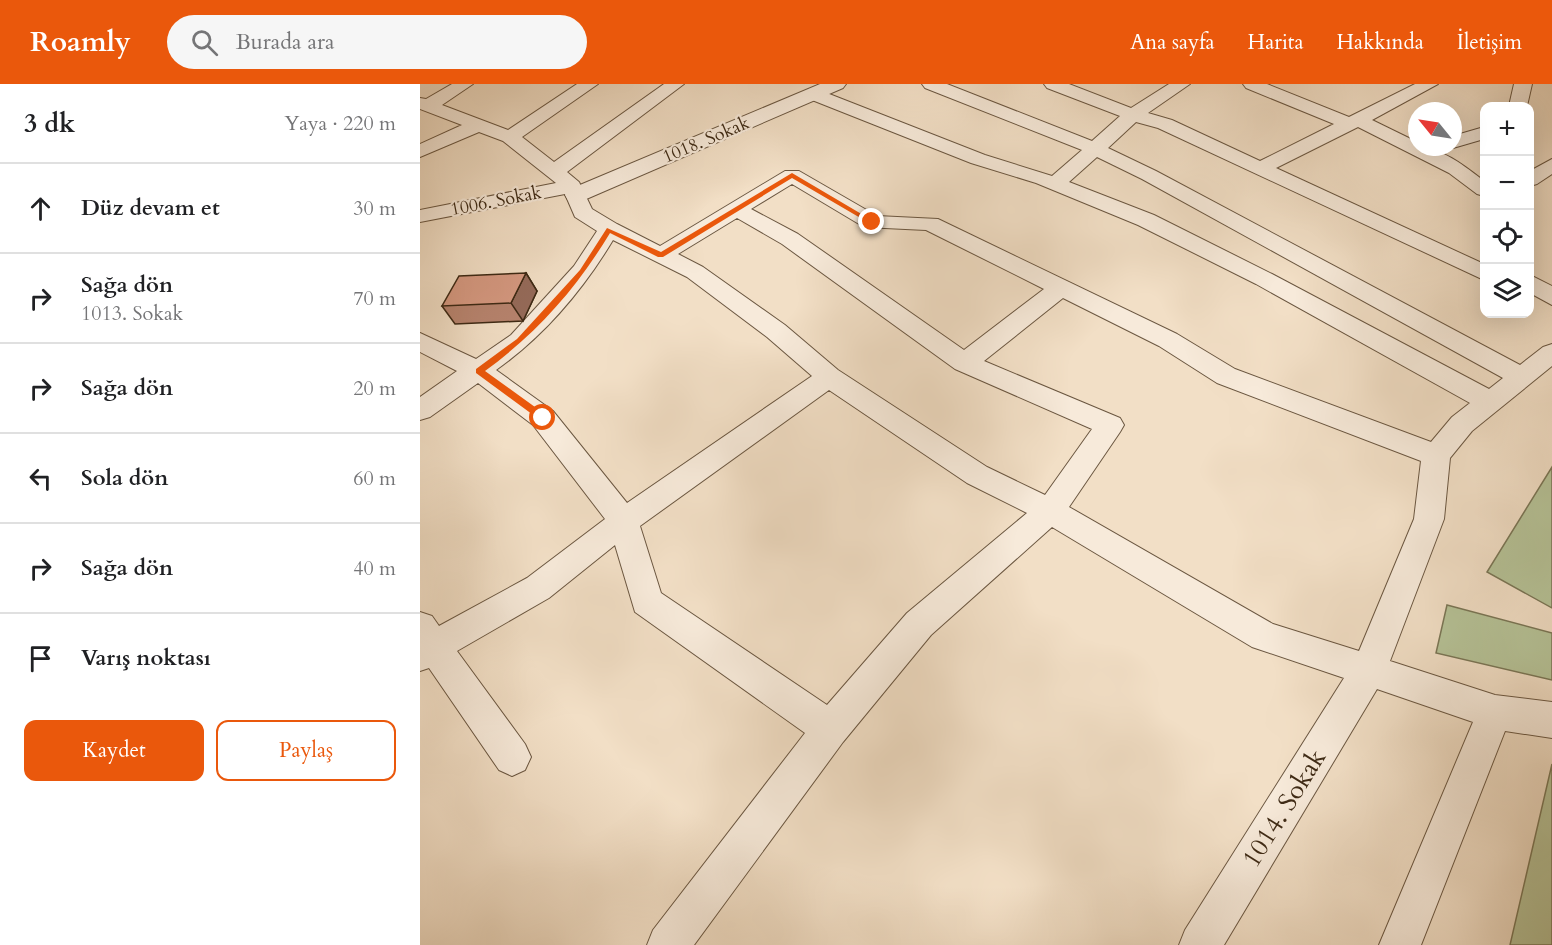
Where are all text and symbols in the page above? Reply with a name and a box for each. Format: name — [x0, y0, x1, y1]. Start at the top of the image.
search box — [167, 15, 587, 69]
text: Roamly — [30, 23, 131, 61]
icon: search — [188, 26, 221, 59]
text: Burada ara — [236, 27, 334, 57]
text: Ana sayfa — [1130, 28, 1215, 57]
text: Harita — [1248, 28, 1304, 57]
text: Hakkında — [1337, 28, 1424, 57]
text: İletişim — [1457, 28, 1522, 57]
north arrow — [1408, 102, 1462, 156]
map controls — [1480, 102, 1534, 318]
button: + — [1480, 102, 1534, 156]
text: 3 dk — [24, 106, 75, 141]
text: Yaya · 220 m — [284, 110, 396, 137]
street label: 1018. Sokak — [659, 110, 754, 169]
button: − — [1480, 156, 1534, 210]
street label: 1006. Sokak — [448, 180, 544, 222]
icon: ahead — [24, 192, 57, 225]
text: Düz devam et — [81, 193, 220, 223]
text: 30 m — [353, 195, 396, 222]
route end — [858, 208, 884, 234]
button: locate — [1480, 210, 1534, 264]
button: layers — [1480, 264, 1534, 318]
text: Sağa dön — [81, 270, 173, 300]
icon: right — [24, 282, 57, 315]
text: 70 m — [353, 285, 396, 312]
text: 1013. Sokak — [81, 300, 183, 327]
icon: right — [24, 372, 57, 405]
text: Sağa dön — [81, 373, 173, 403]
text: 20 m — [353, 375, 396, 402]
route start — [529, 404, 555, 430]
icon: left — [24, 462, 57, 495]
text: Sola dön — [81, 463, 168, 493]
text: 60 m — [353, 465, 396, 492]
icon: right — [24, 552, 57, 585]
text: Sağa dön — [81, 553, 173, 583]
text: 40 m — [353, 555, 396, 582]
icon: arrive — [24, 642, 57, 675]
text: Varış noktası — [81, 643, 211, 673]
button: Kaydet — [24, 720, 204, 781]
button: Paylaş — [216, 720, 396, 781]
street label: 1014. Sokak — [1234, 742, 1334, 874]

